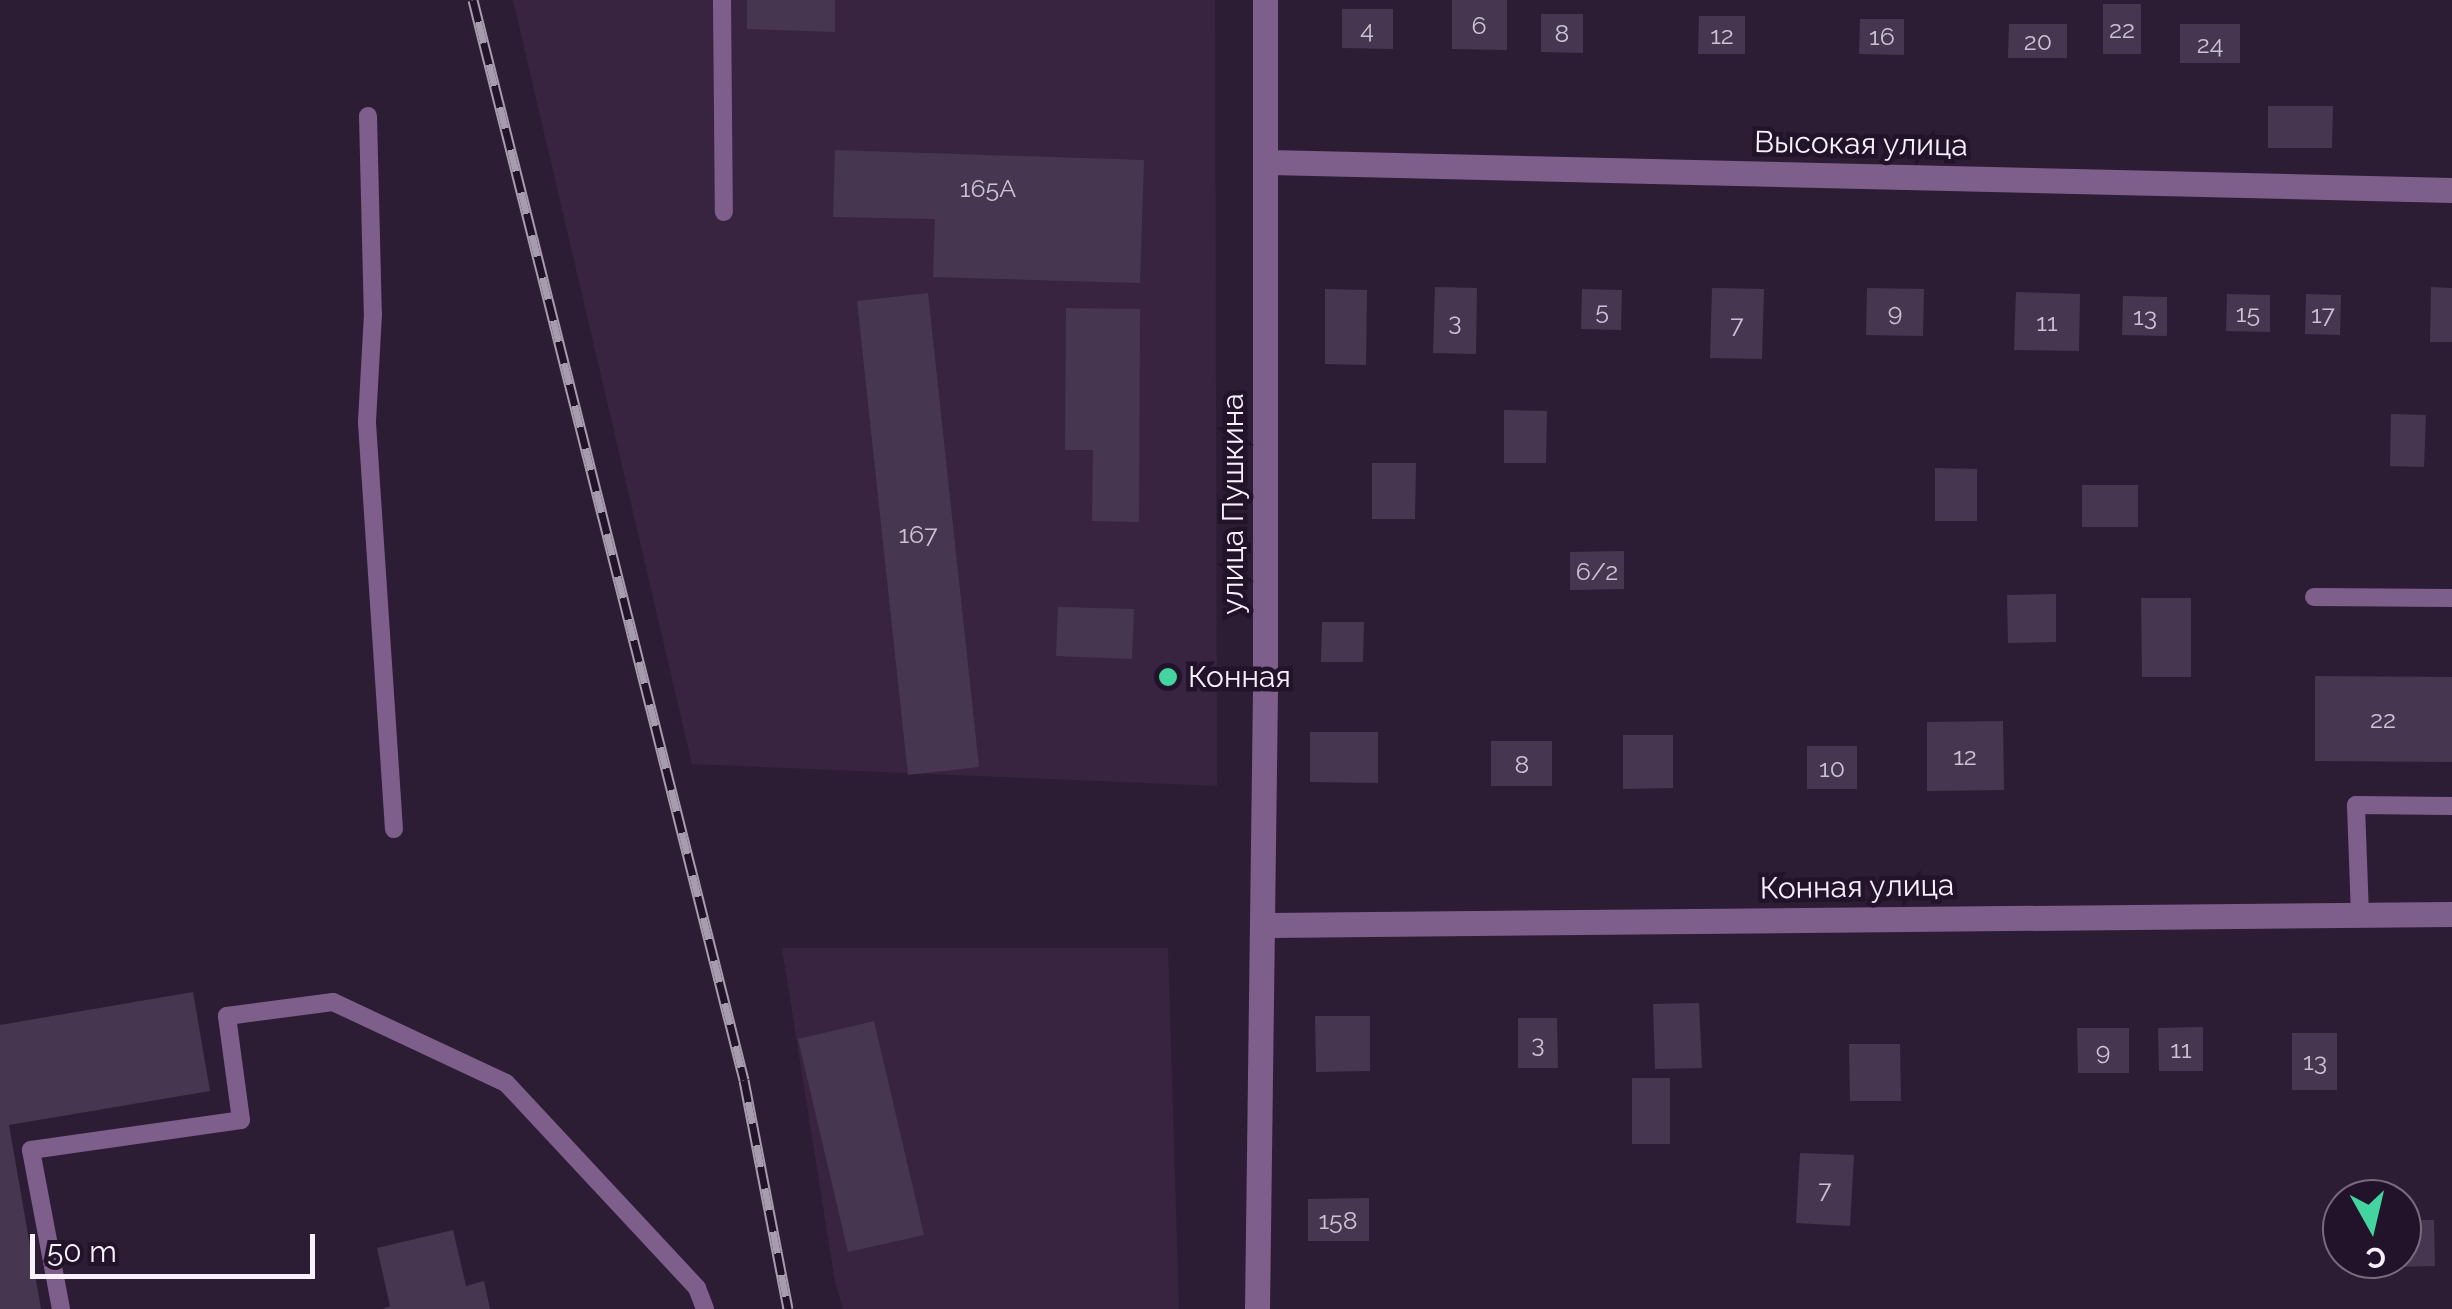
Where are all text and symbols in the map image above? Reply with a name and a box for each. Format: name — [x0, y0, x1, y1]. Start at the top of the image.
house number: 6 — [1471, 10, 1487, 40]
house number: 4 — [1360, 14, 1374, 44]
house number: 22 — [2109, 14, 2135, 44]
house number: 8 — [1555, 18, 1569, 48]
house number: 12 — [1710, 20, 1734, 50]
house number: 16 — [1869, 21, 1895, 51]
house number: 20 — [2024, 26, 2052, 56]
house number: 24 — [2197, 29, 2223, 59]
street label: Высокая улица — [1753, 124, 1969, 164]
house number: 165А — [960, 173, 1016, 203]
house number: 5 — [1595, 295, 1609, 325]
house number: 9 — [1888, 297, 1902, 327]
house number: 15 — [2236, 298, 2260, 328]
house number: 17 — [2311, 299, 2335, 329]
house number: 13 — [2133, 301, 2157, 331]
house number: 3 — [1448, 306, 1462, 336]
house number: 11 — [2036, 307, 2058, 337]
house number: 7 — [1730, 309, 1744, 339]
street label: улица Пушкина — [1215, 393, 1251, 615]
house number: 167 — [898, 519, 938, 549]
house number: 6/2 — [1576, 556, 1618, 586]
place label: Конная — [1188, 659, 1291, 695]
marker: Конная — [1157, 666, 1179, 688]
house number: 22 — [2370, 704, 2396, 734]
house number: 12 — [1953, 741, 1977, 771]
house number: 8 — [1515, 749, 1529, 779]
house number: 10 — [1819, 753, 1845, 783]
street label: Конная улица — [1759, 867, 1955, 907]
house number: 3 — [1531, 1028, 1545, 1058]
house number: 11 — [2170, 1034, 2192, 1064]
house number: 9 — [2096, 1036, 2110, 1066]
house number: 13 — [2303, 1046, 2327, 1076]
house number: 7 — [1818, 1174, 1832, 1204]
north arrow — [2322, 1179, 2422, 1279]
house number: 158 — [1318, 1205, 1358, 1235]
scale bar — [35, 1214, 320, 1276]
text: 50 m — [47, 1234, 117, 1269]
text: С — [2364, 1240, 2388, 1275]

